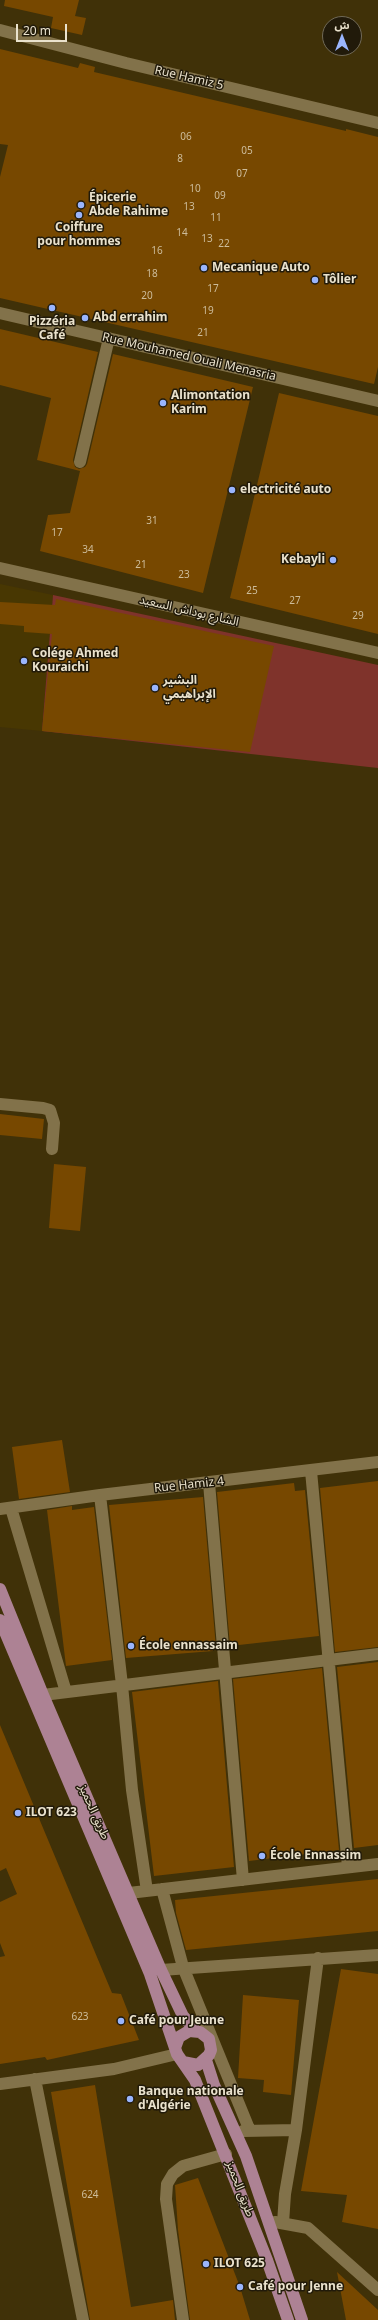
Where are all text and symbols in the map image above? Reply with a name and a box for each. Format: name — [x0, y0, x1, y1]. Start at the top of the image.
scale bar — [18, 16, 69, 42]
north arrow — [322, 16, 362, 56]
text: ش — [334, 17, 350, 32]
text: 20 m — [23, 22, 51, 39]
street label: Rue Hamiz 5 — [153, 63, 225, 93]
house number: 06 — [180, 131, 192, 143]
house number: 05 — [241, 145, 253, 157]
house number: 8 — [177, 153, 183, 165]
house number: 07 — [236, 168, 248, 180]
house number: 10 — [189, 183, 201, 195]
house number: 09 — [214, 190, 226, 202]
place label: Épicerie Abde Rahime — [89, 191, 168, 219]
marker: Épicerie Abde Rahime — [76, 200, 86, 210]
house number: 13 — [183, 201, 195, 213]
marker: Coiffure pour hommes — [74, 210, 84, 220]
house number: 11 — [210, 212, 222, 224]
place label: Coiffure pour hommes — [37, 221, 121, 249]
house number: 14 — [176, 227, 188, 239]
house number: 13 — [201, 233, 213, 245]
house number: 22 — [218, 238, 230, 250]
house number: 16 — [151, 245, 163, 257]
place label: Mecanique Auto — [212, 261, 310, 275]
marker: Mecanique Auto — [199, 263, 209, 273]
house number: 18 — [146, 268, 158, 280]
place label: Tôlier — [323, 273, 356, 287]
marker: Tôlier — [310, 275, 320, 285]
house number: 17 — [207, 283, 219, 295]
house number: 20 — [141, 290, 153, 302]
marker: Pizzéria Café — [47, 303, 57, 313]
house number: 19 — [202, 305, 214, 317]
place label: Abd errahim — [93, 311, 168, 325]
marker: Abd errahim — [80, 313, 90, 323]
place label: Pizzéria Café — [29, 315, 75, 343]
house number: 21 — [197, 327, 209, 339]
street label: Rue Mouhamed Ouali Menasria — [101, 330, 277, 384]
place label: Alimontation Karim — [171, 389, 250, 417]
marker: Alimontation Karim — [158, 398, 168, 408]
place label: electricité auto — [240, 483, 331, 497]
marker: electricité auto — [227, 485, 237, 495]
house number: 31 — [146, 515, 158, 527]
house number: 17 — [51, 527, 63, 539]
house number: 34 — [82, 544, 94, 556]
place label: Kebayli — [281, 553, 325, 567]
marker: Kebayli — [328, 555, 338, 565]
house number: 21 — [135, 559, 147, 571]
house number: 23 — [178, 569, 190, 581]
house number: 25 — [246, 585, 258, 597]
street label: الشارع بوداش السعيد — [138, 593, 240, 629]
house number: 27 — [289, 595, 301, 607]
house number: 29 — [352, 610, 364, 622]
place label: Colége Ahmed Kouraichi — [32, 647, 118, 675]
marker: Colége Ahmed Kouraichi — [19, 656, 29, 666]
place label: البشير الإبراهيمي — [163, 674, 216, 702]
marker: البشير الإبراهيمي — [150, 683, 160, 693]
street label: Rue Hamiz 4 — [153, 1474, 225, 1496]
place label: École ennassaim — [139, 1639, 238, 1653]
marker: École ennassaim — [126, 1641, 136, 1651]
street label: طريق الحميز — [75, 1782, 113, 1842]
place label: ILOT 623 — [26, 1806, 77, 1820]
marker: ILOT 623 — [13, 1808, 23, 1818]
place label: École Ennassim — [270, 1849, 361, 1863]
marker: École Ennassim — [257, 1851, 267, 1861]
house number: 623 — [71, 2011, 89, 2023]
place label: Café pour Jeune — [129, 2014, 224, 2028]
marker: Café pour Jeune — [116, 2016, 126, 2026]
place label: Banque nationale d'Algérie — [138, 2085, 244, 2113]
marker: Banque nationale d'Algérie — [125, 2094, 135, 2104]
street label: طريق الحميز — [223, 2159, 257, 2219]
house number: 624 — [81, 2189, 99, 2201]
place label: ILOT 625 — [214, 2257, 265, 2271]
marker: ILOT 625 — [201, 2259, 211, 2269]
place label: Café pour Jenne — [248, 2280, 343, 2294]
marker: Café pour Jenne — [235, 2282, 245, 2292]

